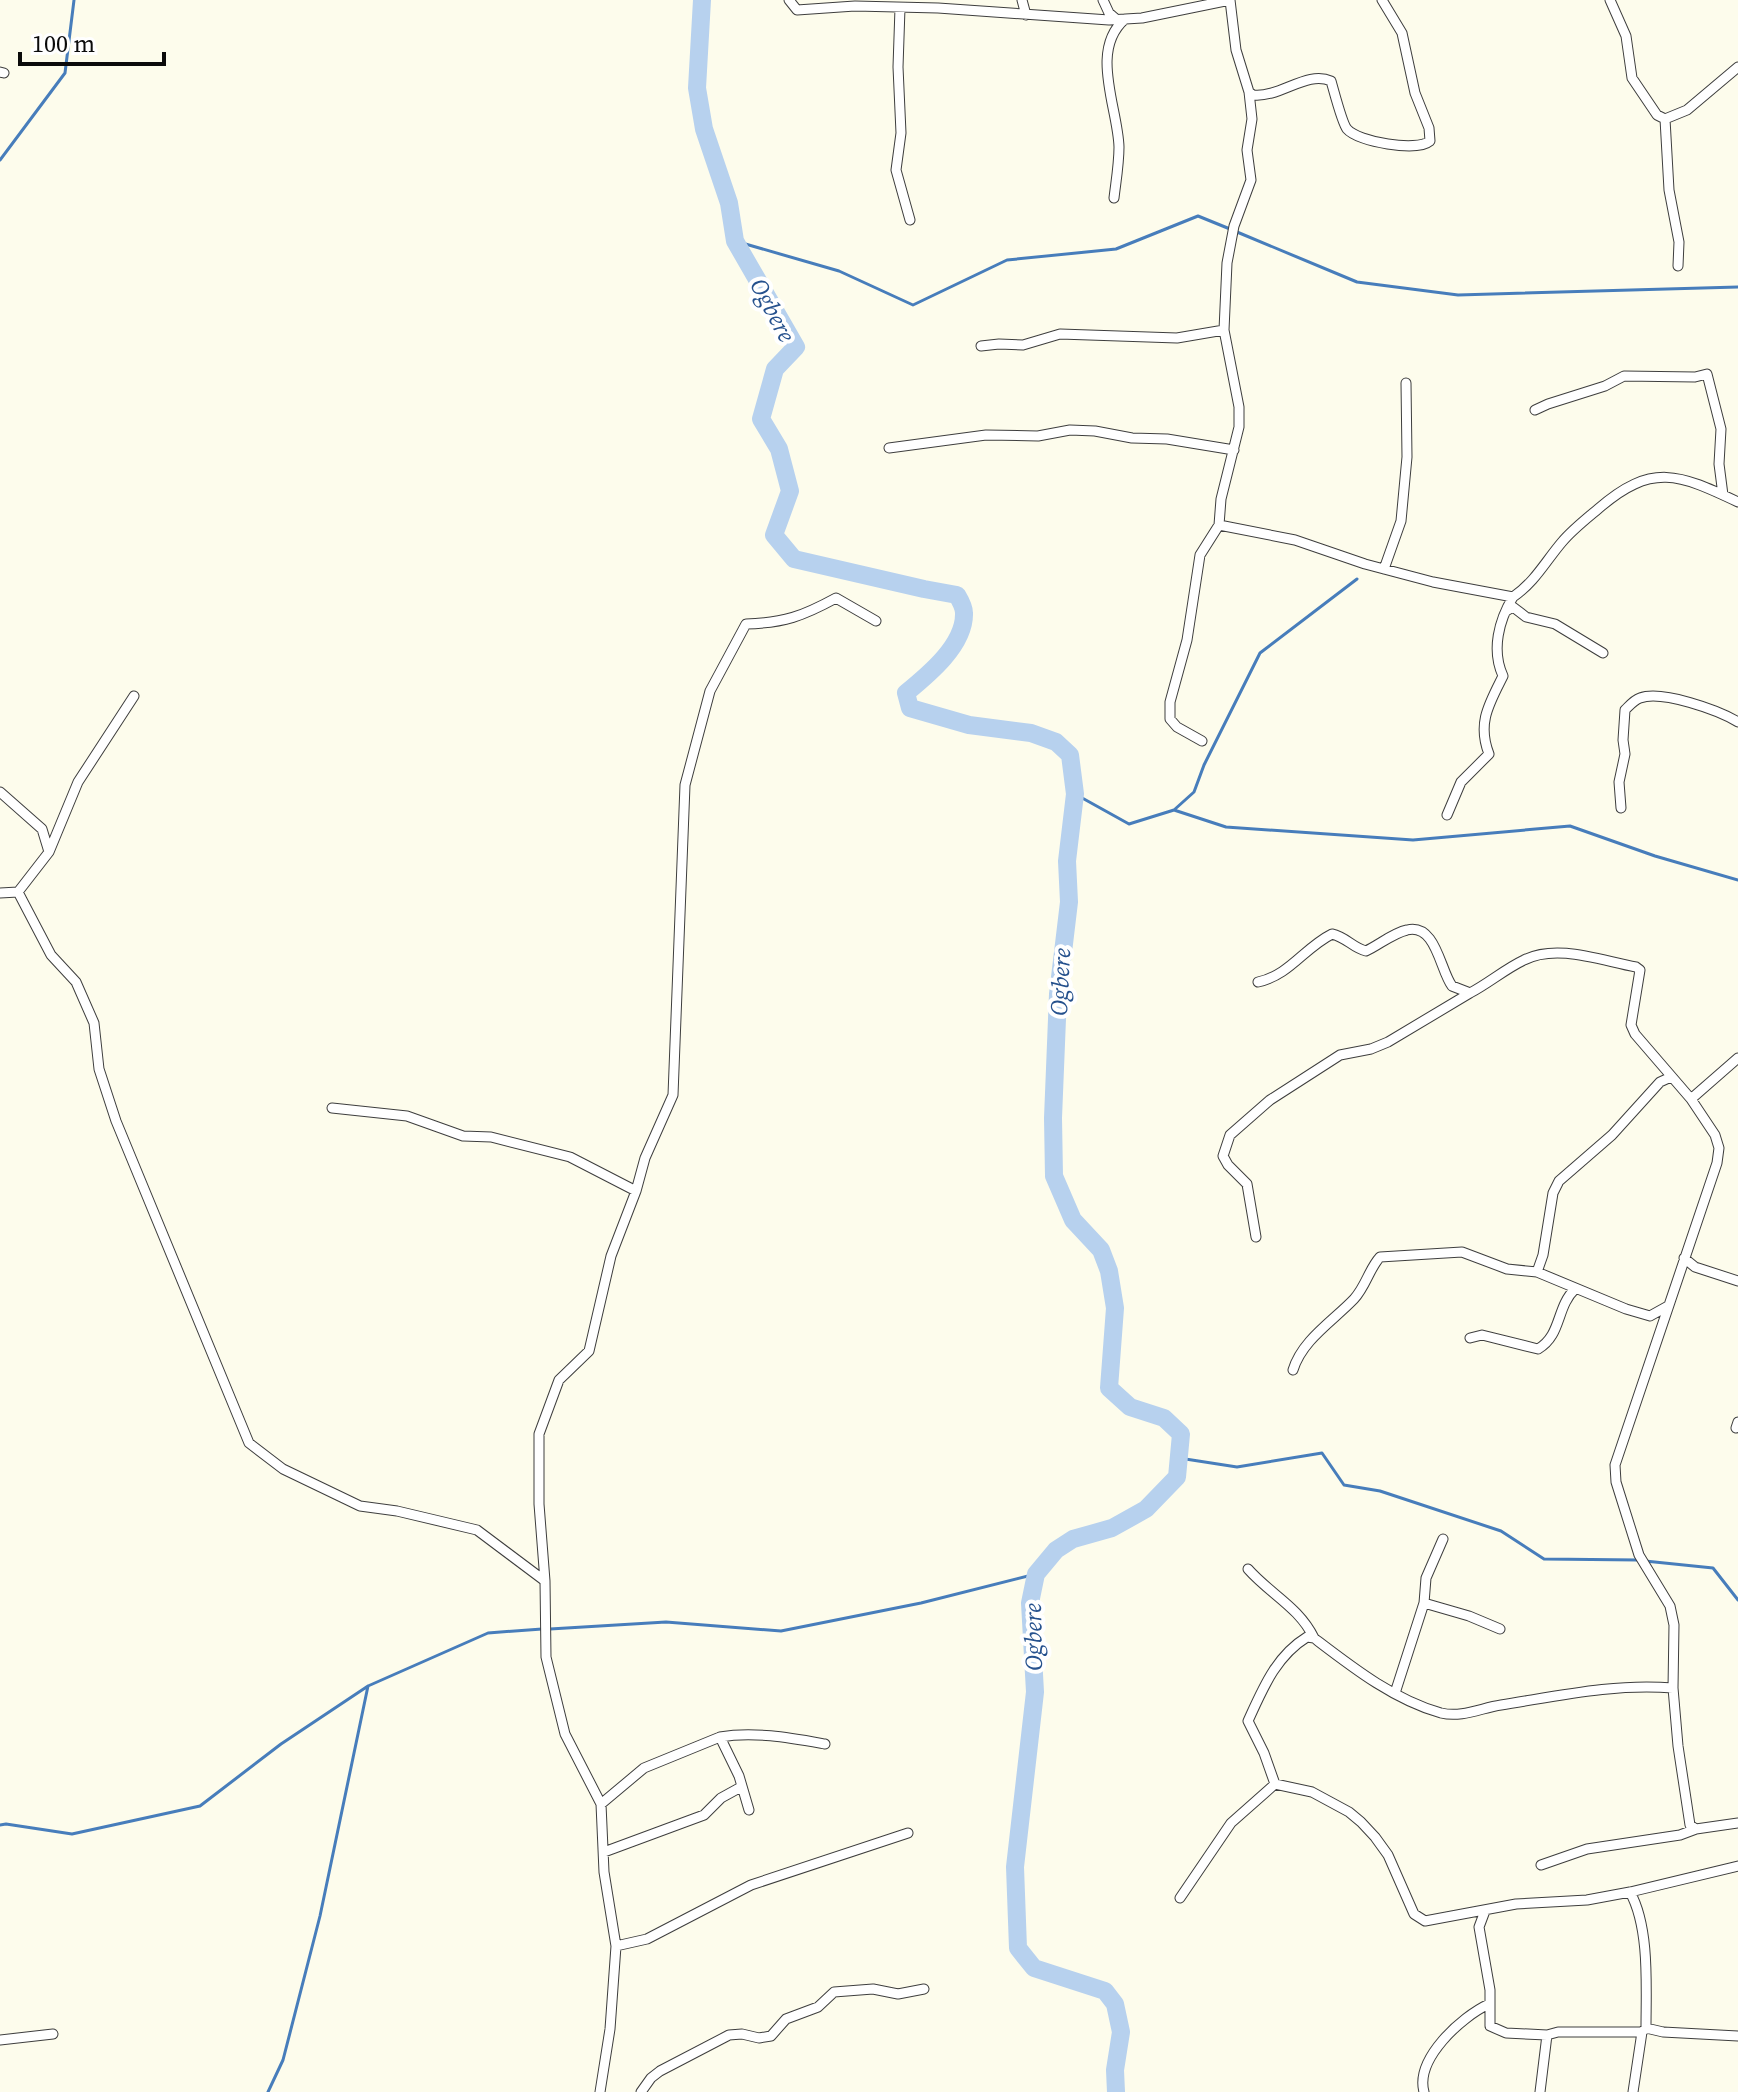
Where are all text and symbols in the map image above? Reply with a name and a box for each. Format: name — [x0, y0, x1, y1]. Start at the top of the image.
scale bar — [20, 16, 164, 66]
text: 100 m — [32, 27, 95, 60]
water label: Ogbere — [742, 272, 804, 348]
water label: Ogbere — [1042, 947, 1078, 1017]
water label: Ogbere — [1016, 1603, 1050, 1671]

